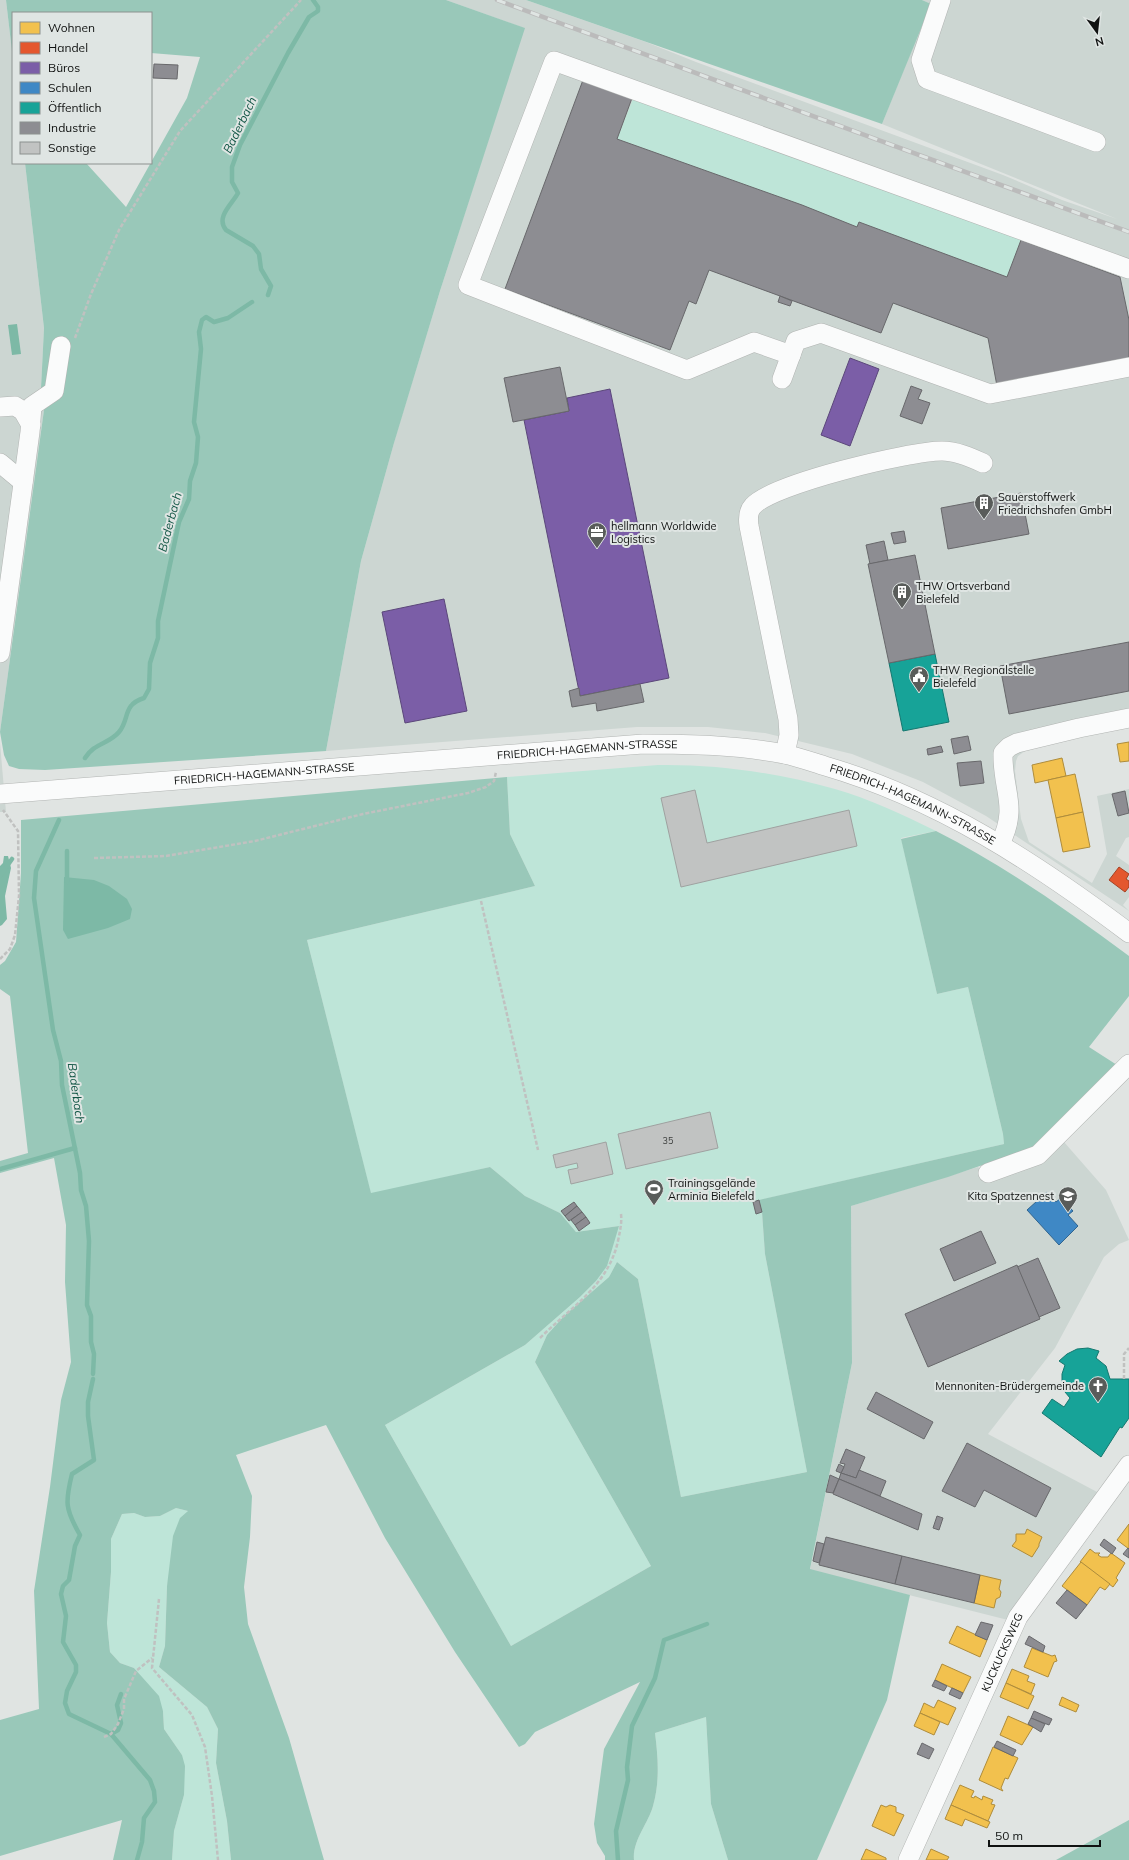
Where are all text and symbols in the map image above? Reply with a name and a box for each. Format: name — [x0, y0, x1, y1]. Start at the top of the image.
legend — [12, 12, 152, 164]
north arrow — [1077, 12, 1117, 52]
text: Wohnen — [48, 20, 95, 35]
text: N — [1094, 34, 1105, 49]
text: Handel — [48, 40, 88, 55]
text: Büros — [48, 60, 80, 75]
text: Schulen — [48, 80, 92, 95]
water label: Baderbach — [219, 94, 260, 155]
text: Öffentlich — [48, 100, 101, 115]
text: Industrie — [48, 120, 96, 135]
text: Sonstige — [48, 140, 96, 155]
place label: Sauerstoffwerk Friedrichshafen GmbH — [998, 490, 1112, 517]
water label: Baderbach — [154, 491, 185, 553]
building icon: Sauerstoffwerk Friedrichshafen GmbH — [973, 492, 995, 520]
place label: hellmann Worldwide Logistics — [611, 519, 717, 546]
office icon: hellmann Worldwide Logistics — [586, 521, 608, 549]
place label: THW Ortsverband Bielefeld — [916, 579, 1010, 606]
building icon: THW Ortsverband Bielefeld — [891, 581, 913, 609]
place label: THW Regionalstelle Bielefeld — [933, 663, 1034, 690]
public building icon: THW Regionalstelle Bielefeld — [908, 665, 930, 693]
street label: FRIEDRICH-HAGEMANN-STRASSE — [496, 737, 678, 762]
street label: FRIEDRICH-HAGEMANN-STRASSE — [173, 759, 355, 787]
street label: FRIEDRICH-HAGEMANN-STRASSE — [828, 761, 998, 848]
water label: Baderbach — [65, 1062, 88, 1124]
house number: 35 — [663, 1135, 674, 1146]
place label: Trainingsgelände Arminia Bielefeld — [668, 1176, 755, 1203]
sports icon: Trainingsgelände Arminia Bielefeld — [643, 1178, 665, 1206]
school or university icon: Kita Spatzennest — [1057, 1185, 1079, 1213]
place label: Kita Spatzennest — [967, 1189, 1054, 1203]
church icon: Mennoniten-Brüdergemeinde — [1087, 1375, 1109, 1403]
place label: Mennoniten-Brüdergemeinde — [935, 1379, 1084, 1393]
street label: KUCKUCKSWEG — [978, 1611, 1026, 1694]
scale bar — [989, 1822, 1100, 1848]
text: 50 m — [995, 1828, 1023, 1843]

